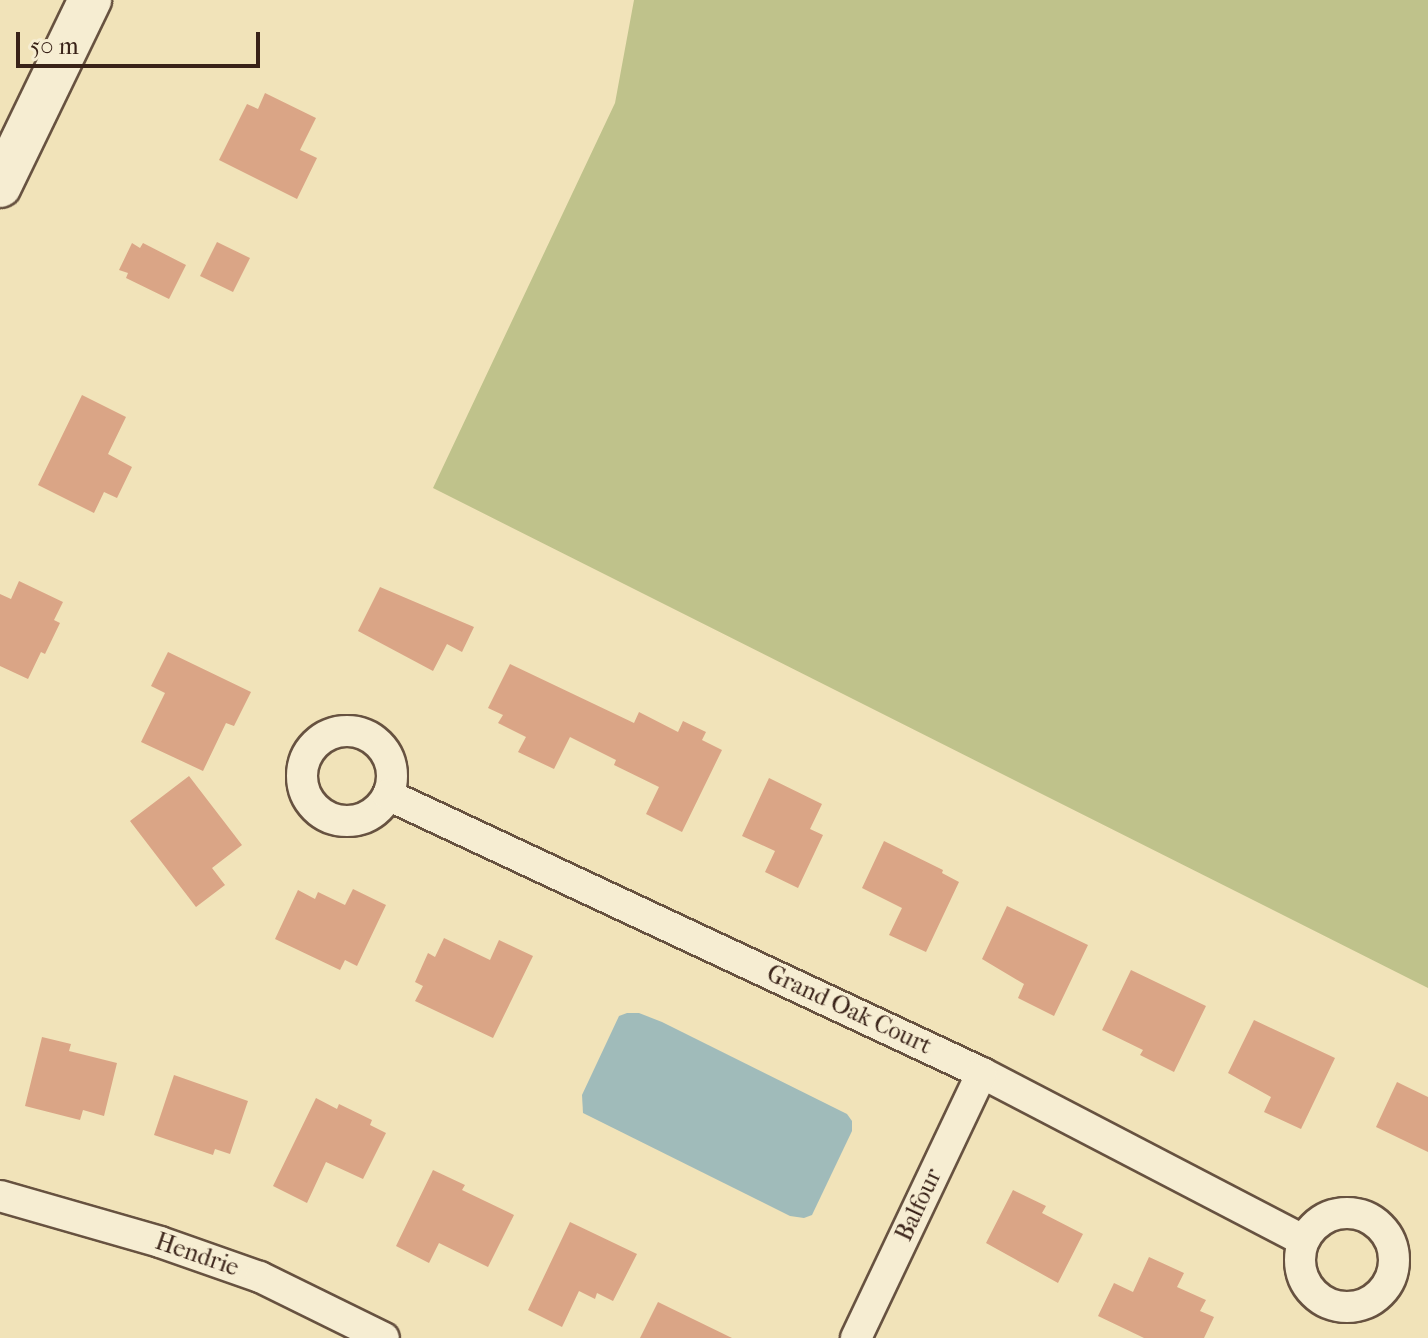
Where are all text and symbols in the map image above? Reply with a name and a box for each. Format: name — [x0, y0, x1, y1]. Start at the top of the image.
scale bar — [20, 16, 264, 66]
text: 50 m — [30, 32, 79, 60]
street label: Grand Oak Court — [762, 959, 936, 1061]
street label: Balfour — [890, 1164, 948, 1246]
street label: Hendrie — [151, 1227, 243, 1283]

